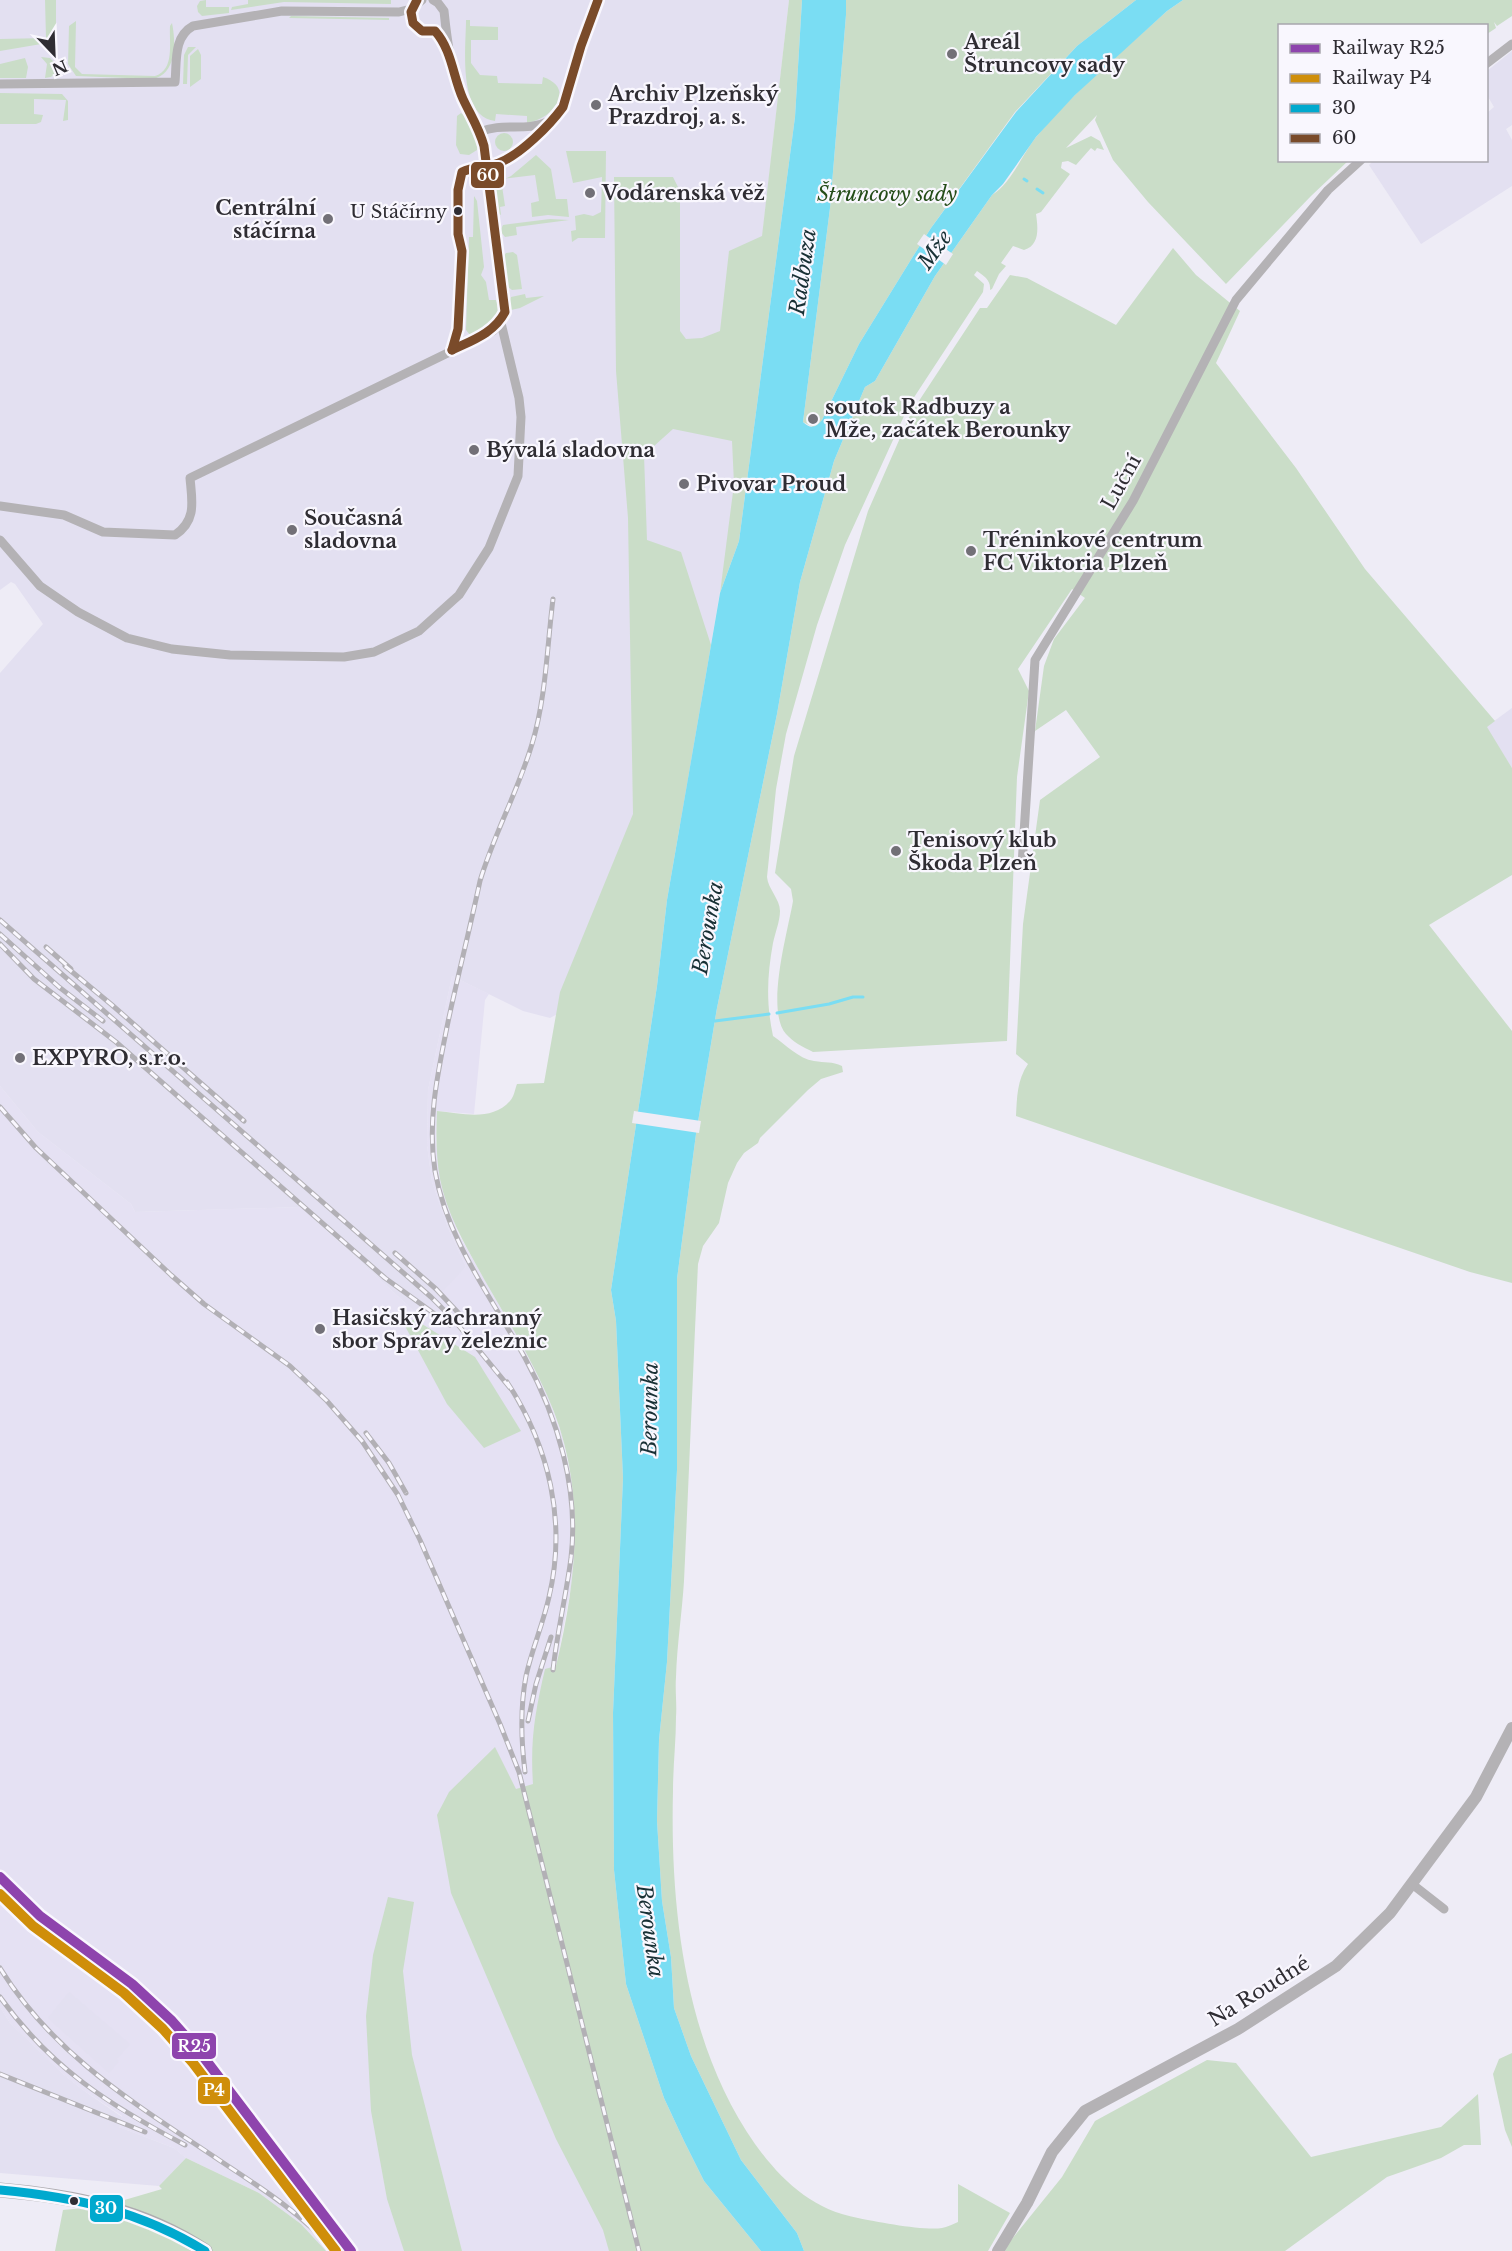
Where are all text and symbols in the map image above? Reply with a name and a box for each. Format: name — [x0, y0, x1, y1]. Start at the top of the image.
north arrow — [24, 24, 84, 84]
legend — [1278, 24, 1488, 162]
place label: Areál Štruncovy sady — [963, 30, 1126, 77]
text: Railway R25 — [1332, 37, 1445, 59]
marker: Areál Štruncovy sady — [945, 47, 959, 61]
text: N — [49, 56, 71, 80]
text: Railway P4 — [1332, 67, 1431, 89]
place label: Archiv Plzeňský Prazdroj, a. s. — [607, 82, 779, 129]
text: 30 — [1332, 97, 1356, 119]
marker: Archiv Plzeňský Prazdroj, a. s. — [589, 98, 603, 112]
text: 60 — [1332, 127, 1356, 149]
line badge: 60 — [470, 161, 505, 189]
text: 60 — [477, 165, 499, 185]
place label: Vodárenská věž — [601, 181, 765, 205]
park label: Štruncovy sady — [817, 181, 958, 206]
marker: Vodárenská věž — [583, 186, 597, 200]
place label: Centrální stáčírna — [215, 196, 317, 243]
place label: U Stáčírny — [350, 201, 447, 223]
marker: U Stáčírny — [452, 205, 464, 217]
marker: Centrální stáčírna — [321, 212, 335, 226]
water label: Mže — [912, 225, 958, 275]
water label: Radbuza — [784, 227, 822, 318]
place label: soutok Radbuzy a Mže, začátek Berounky — [825, 395, 1071, 442]
marker: soutok Radbuzy a Mže, začátek Berounky — [806, 412, 820, 426]
place label: Bývalá sladovna — [486, 438, 655, 462]
marker: Bývalá sladovna — [467, 443, 481, 457]
street label: Luční — [1096, 450, 1146, 514]
place label: Pivovar Proud — [696, 472, 846, 496]
marker: Pivovar Proud — [677, 477, 691, 491]
place label: Současná sladovna — [304, 506, 403, 553]
marker: Současná sladovna — [285, 523, 299, 537]
place label: Tréninkové centrum FC Viktoria Plzeň — [983, 528, 1203, 575]
marker: Tréninkové centrum FC Viktoria Plzeň — [964, 544, 978, 558]
place label: Tenisový klub Škoda Plzeň — [908, 828, 1057, 875]
marker: Tenisový klub Škoda Plzeň — [889, 844, 903, 858]
water label: Berounka — [687, 880, 729, 977]
place label: EXPYRO, s.r.o. — [32, 1046, 186, 1070]
marker: EXPYRO, s.r.o. — [13, 1051, 27, 1065]
place label: Hasičský záchranný sbor Správy železnic — [332, 1306, 547, 1353]
marker: Hasičský záchranný sbor Správy železnic — [313, 1322, 327, 1336]
water label: Berounka — [636, 1362, 664, 1457]
water label: Berounka — [630, 1882, 669, 1979]
street label: Na Roudné — [1204, 1950, 1314, 2032]
line badge: R25 — [171, 2032, 217, 2060]
text: R25 — [177, 2036, 211, 2056]
line badge: P4 — [197, 2076, 231, 2105]
text: P4 — [203, 2080, 225, 2100]
line badge: 30 — [89, 2194, 124, 2223]
unlabelled marker — [68, 2195, 80, 2207]
text: 30 — [95, 2198, 117, 2218]

